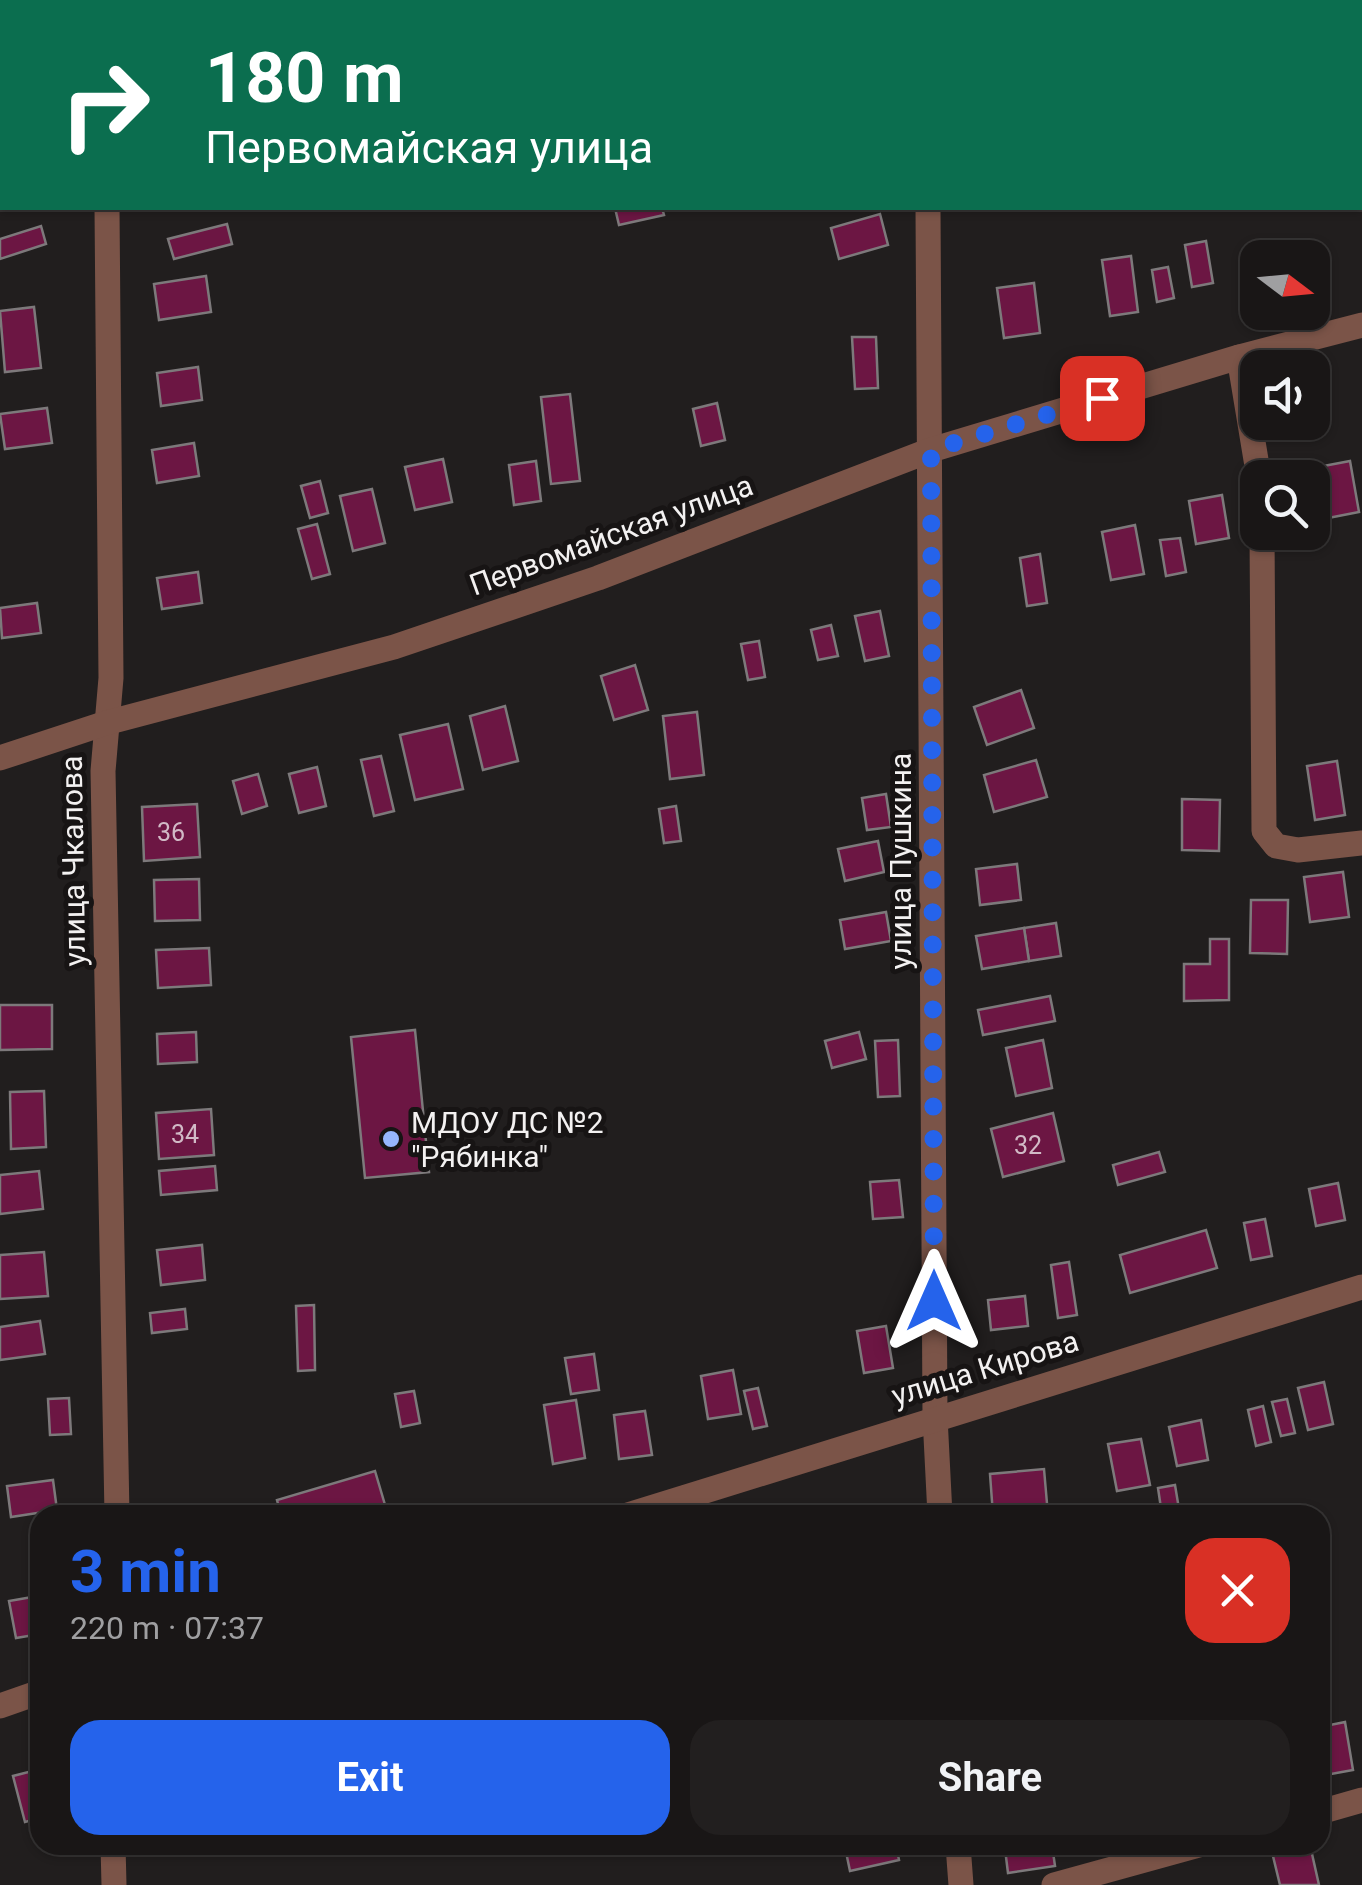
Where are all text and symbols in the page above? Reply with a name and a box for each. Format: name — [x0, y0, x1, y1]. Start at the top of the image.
text: 180 m — [205, 37, 404, 119]
icon: right — [40, 40, 170, 170]
text: Первомайская улица — [205, 121, 653, 174]
north arrow — [1240, 240, 1330, 330]
map controls — [1240, 240, 1330, 550]
button: sound — [1240, 350, 1330, 440]
pin — [1060, 356, 1145, 441]
icon: arrive — [1075, 371, 1130, 426]
button: search — [1240, 460, 1330, 550]
street label: Первомайская улица — [465, 467, 757, 603]
street label: улица Пушкина — [883, 753, 918, 969]
street label: улица Чкалова — [54, 755, 92, 967]
house number: 36 — [157, 818, 185, 847]
place label: МДОУ ДС №2 "Рябинка" — [411, 1105, 604, 1174]
house number: 34 — [171, 1120, 199, 1149]
marker: МДОУ ДС №2 "Рябинка" — [380, 1128, 402, 1150]
house number: 32 — [1014, 1131, 1042, 1160]
position arrow — [882, 1249, 986, 1353]
street label: улица Кирова — [887, 1323, 1083, 1413]
text: 3 min — [70, 1536, 221, 1607]
button: close — [1185, 1538, 1290, 1643]
text: 220 m · 07:37 — [70, 1609, 264, 1647]
button: Exit — [70, 1720, 670, 1835]
button: Share — [690, 1720, 1290, 1835]

